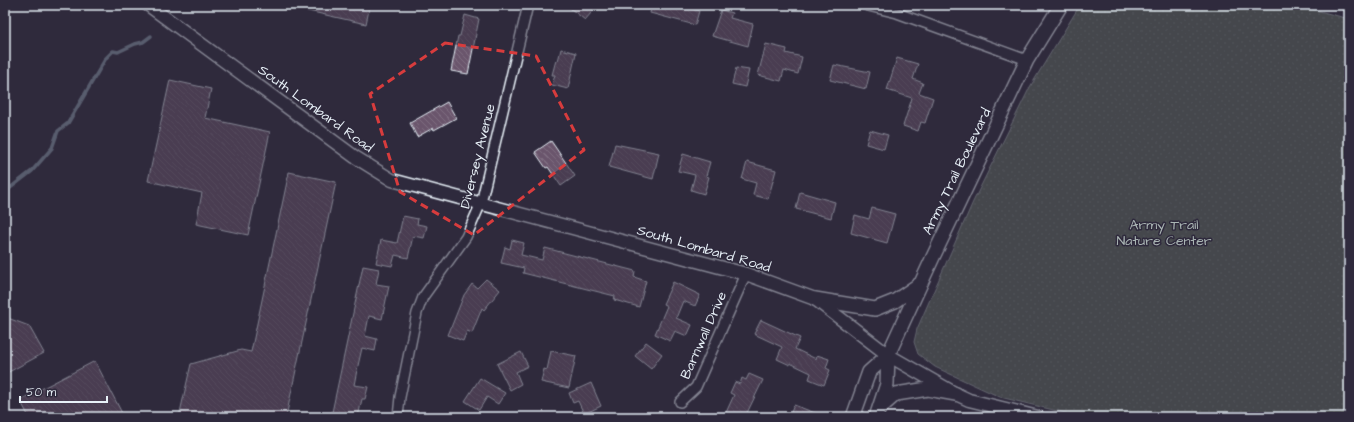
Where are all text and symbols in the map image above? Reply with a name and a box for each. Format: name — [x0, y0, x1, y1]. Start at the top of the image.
street label: South Lombard Road — [254, 60, 377, 158]
street label: Diversey Avenue — [455, 101, 501, 211]
street label: Army Trail Boulevard — [918, 105, 996, 238]
park label: Army Trail Nature Center — [1116, 215, 1212, 251]
street label: South Lombard Road — [634, 220, 773, 278]
street label: Barnwall Drive — [676, 288, 732, 382]
scale bar — [20, 378, 107, 404]
text: 50 m — [26, 384, 57, 401]

